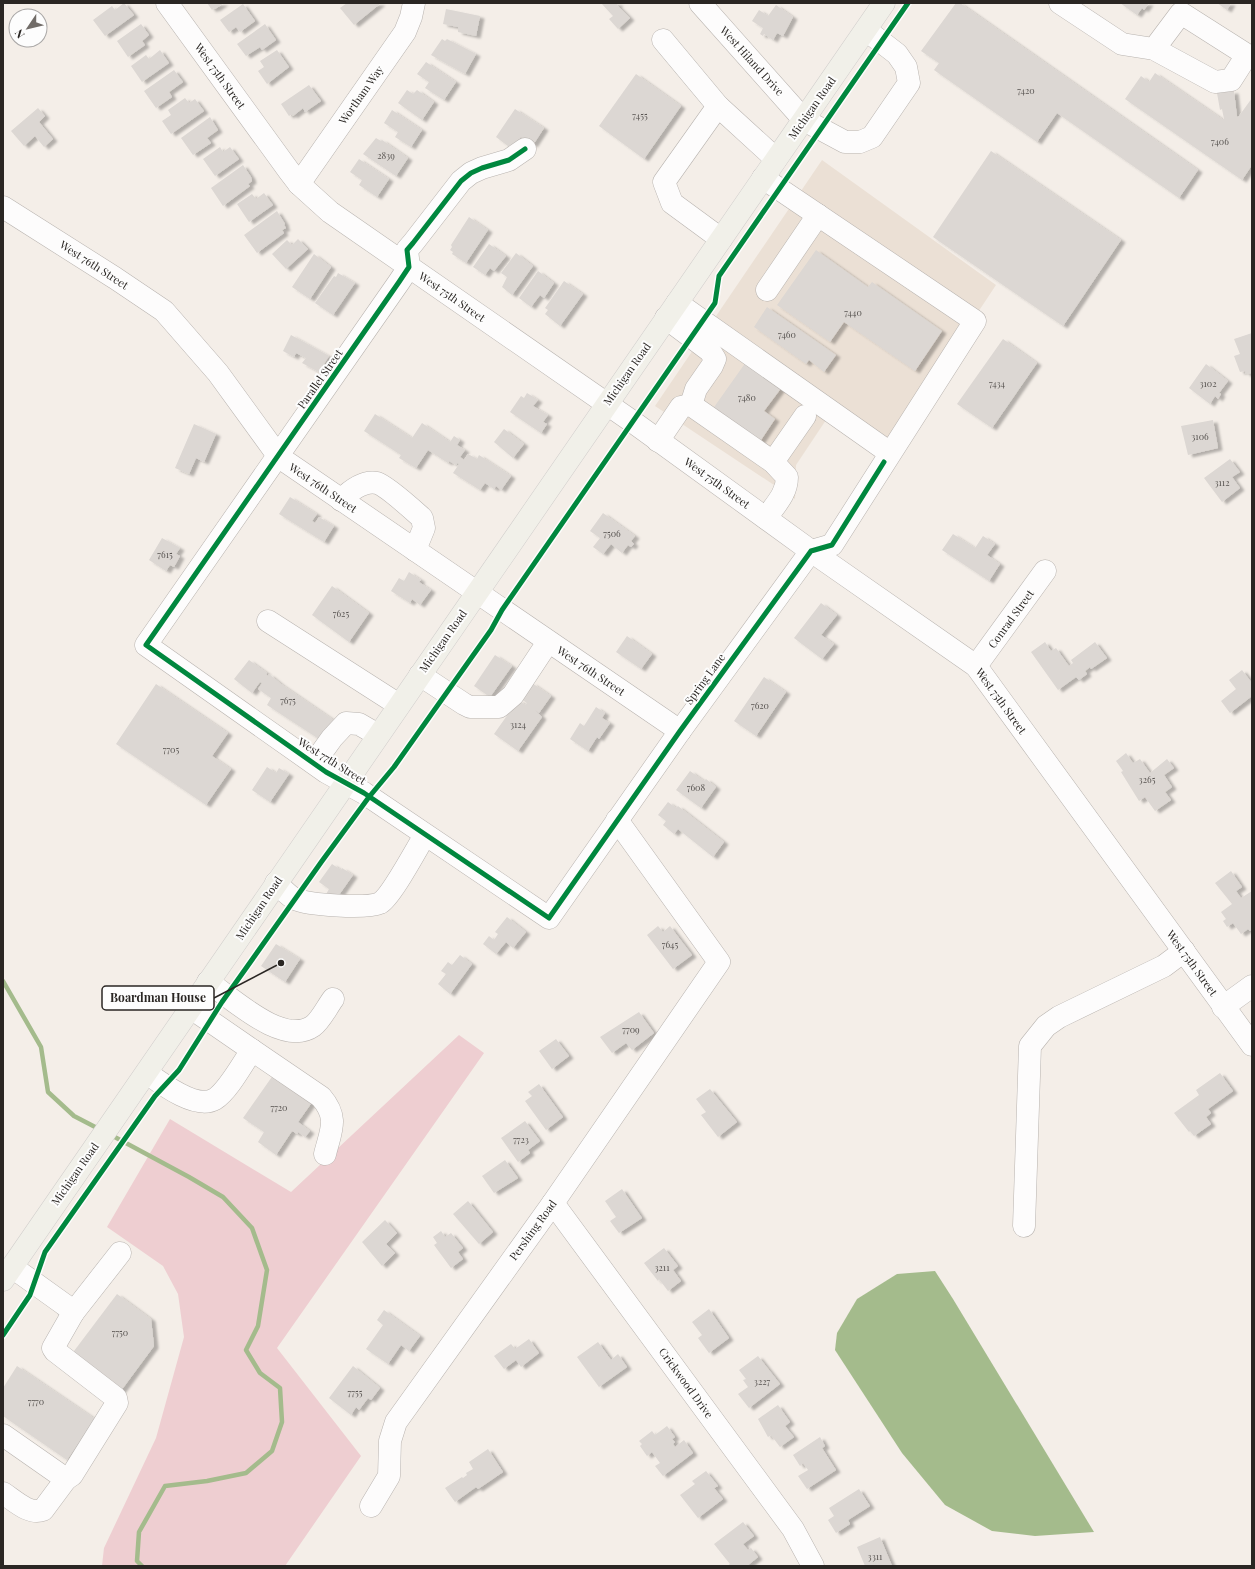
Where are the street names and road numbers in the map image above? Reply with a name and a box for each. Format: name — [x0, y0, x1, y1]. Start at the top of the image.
street label: West Hiland Drive — [716, 22, 788, 99]
street label: West 75th Street — [191, 39, 249, 112]
street label: Wortham Way — [334, 62, 387, 128]
street label: Michigan Road — [784, 73, 839, 142]
street label: West 76th Street — [56, 236, 132, 292]
street label: West 75th Street — [415, 268, 489, 325]
street label: Michigan Road — [599, 339, 654, 408]
street label: Parallel Street — [294, 346, 346, 411]
street label: West 75th Street — [681, 453, 753, 512]
street label: West 76th Street — [286, 459, 360, 516]
street label: Conrad Street — [984, 586, 1037, 651]
street label: Michigan Road — [415, 606, 470, 675]
street label: West 76th Street — [554, 642, 628, 699]
street label: Spring Lane — [681, 650, 728, 707]
street label: West 75th Street — [972, 664, 1030, 737]
street label: West 77th Street — [294, 733, 369, 788]
street label: Michigan Road — [232, 873, 286, 942]
street label: West 75th Street — [1163, 926, 1221, 999]
street label: Michigan Road — [47, 1139, 102, 1208]
street label: Pershing Road — [506, 1196, 560, 1263]
street label: Crickwood Drive — [656, 1344, 717, 1421]

